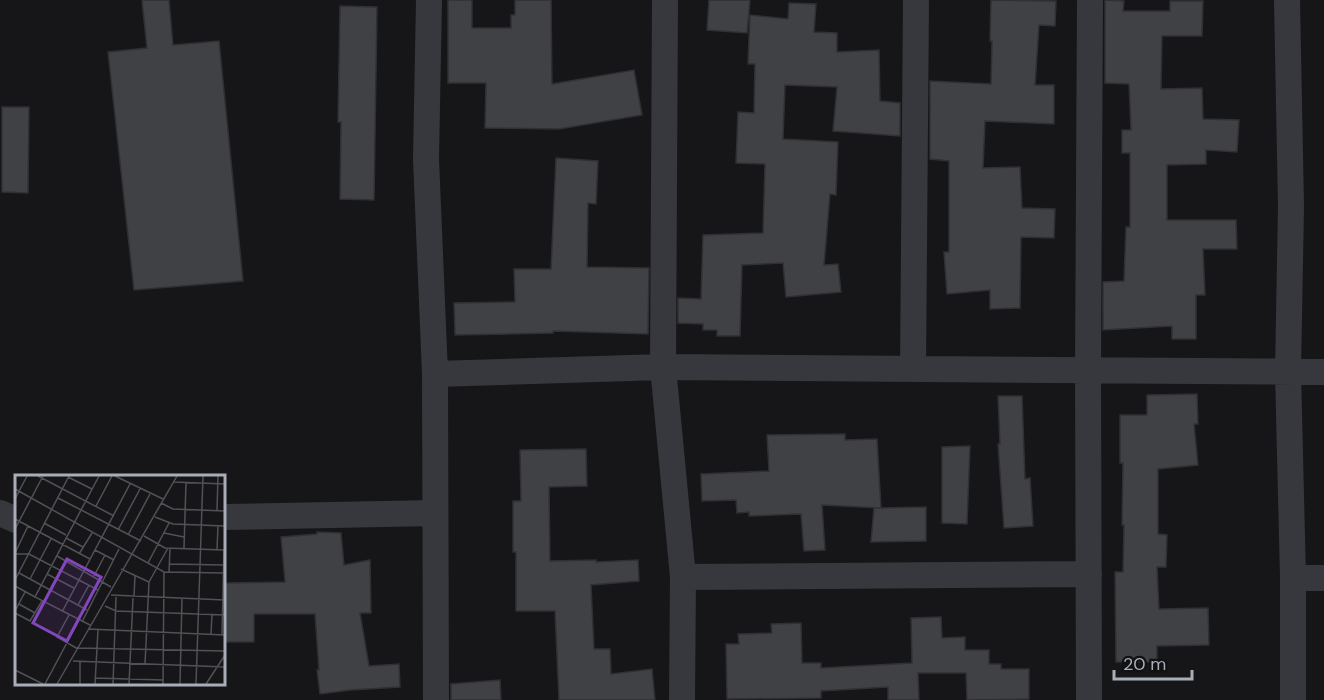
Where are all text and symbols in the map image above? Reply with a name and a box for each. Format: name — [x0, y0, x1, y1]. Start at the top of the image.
inset map — [15, 475, 225, 685]
scale bar — [1114, 643, 1192, 681]
text: 20 m — [1123, 652, 1166, 676]

